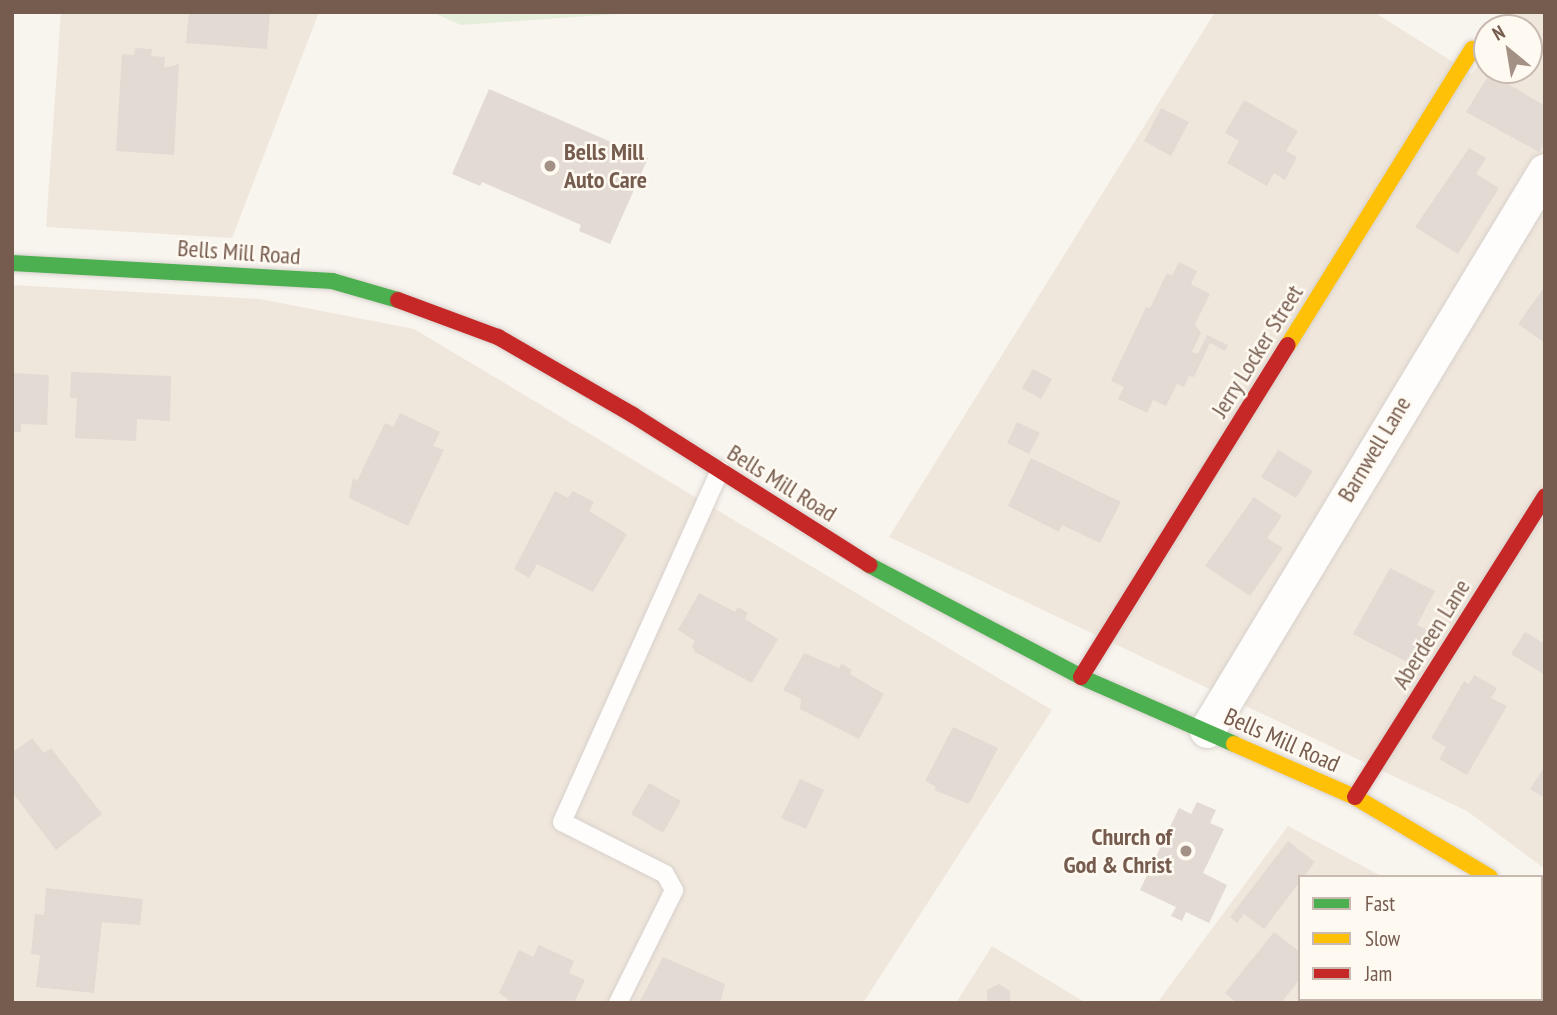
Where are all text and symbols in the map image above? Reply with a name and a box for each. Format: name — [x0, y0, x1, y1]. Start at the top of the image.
north arrow — [1473, 14, 1543, 84]
text: N — [1488, 20, 1509, 46]
place label: Bells Mill Auto Care — [564, 138, 647, 194]
marker: Bells Mill Auto Care — [542, 158, 558, 174]
street label: Bells Mill Road — [176, 233, 302, 271]
street label: Jerry Locker Street — [1205, 279, 1309, 423]
street label: Barnwell Lane — [1331, 391, 1417, 507]
street label: Bells Mill Road — [722, 438, 842, 528]
street label: Aberdeen Lane — [1386, 574, 1476, 694]
street label: Bells Mill Road — [1220, 702, 1344, 778]
place label: Church of God & Christ — [1063, 823, 1172, 879]
marker: Church of God & Christ — [1178, 843, 1194, 859]
legend — [1298, 875, 1543, 1001]
text: Fast — [1365, 890, 1395, 917]
text: Slow — [1365, 925, 1400, 952]
text: Jam — [1365, 960, 1392, 987]

